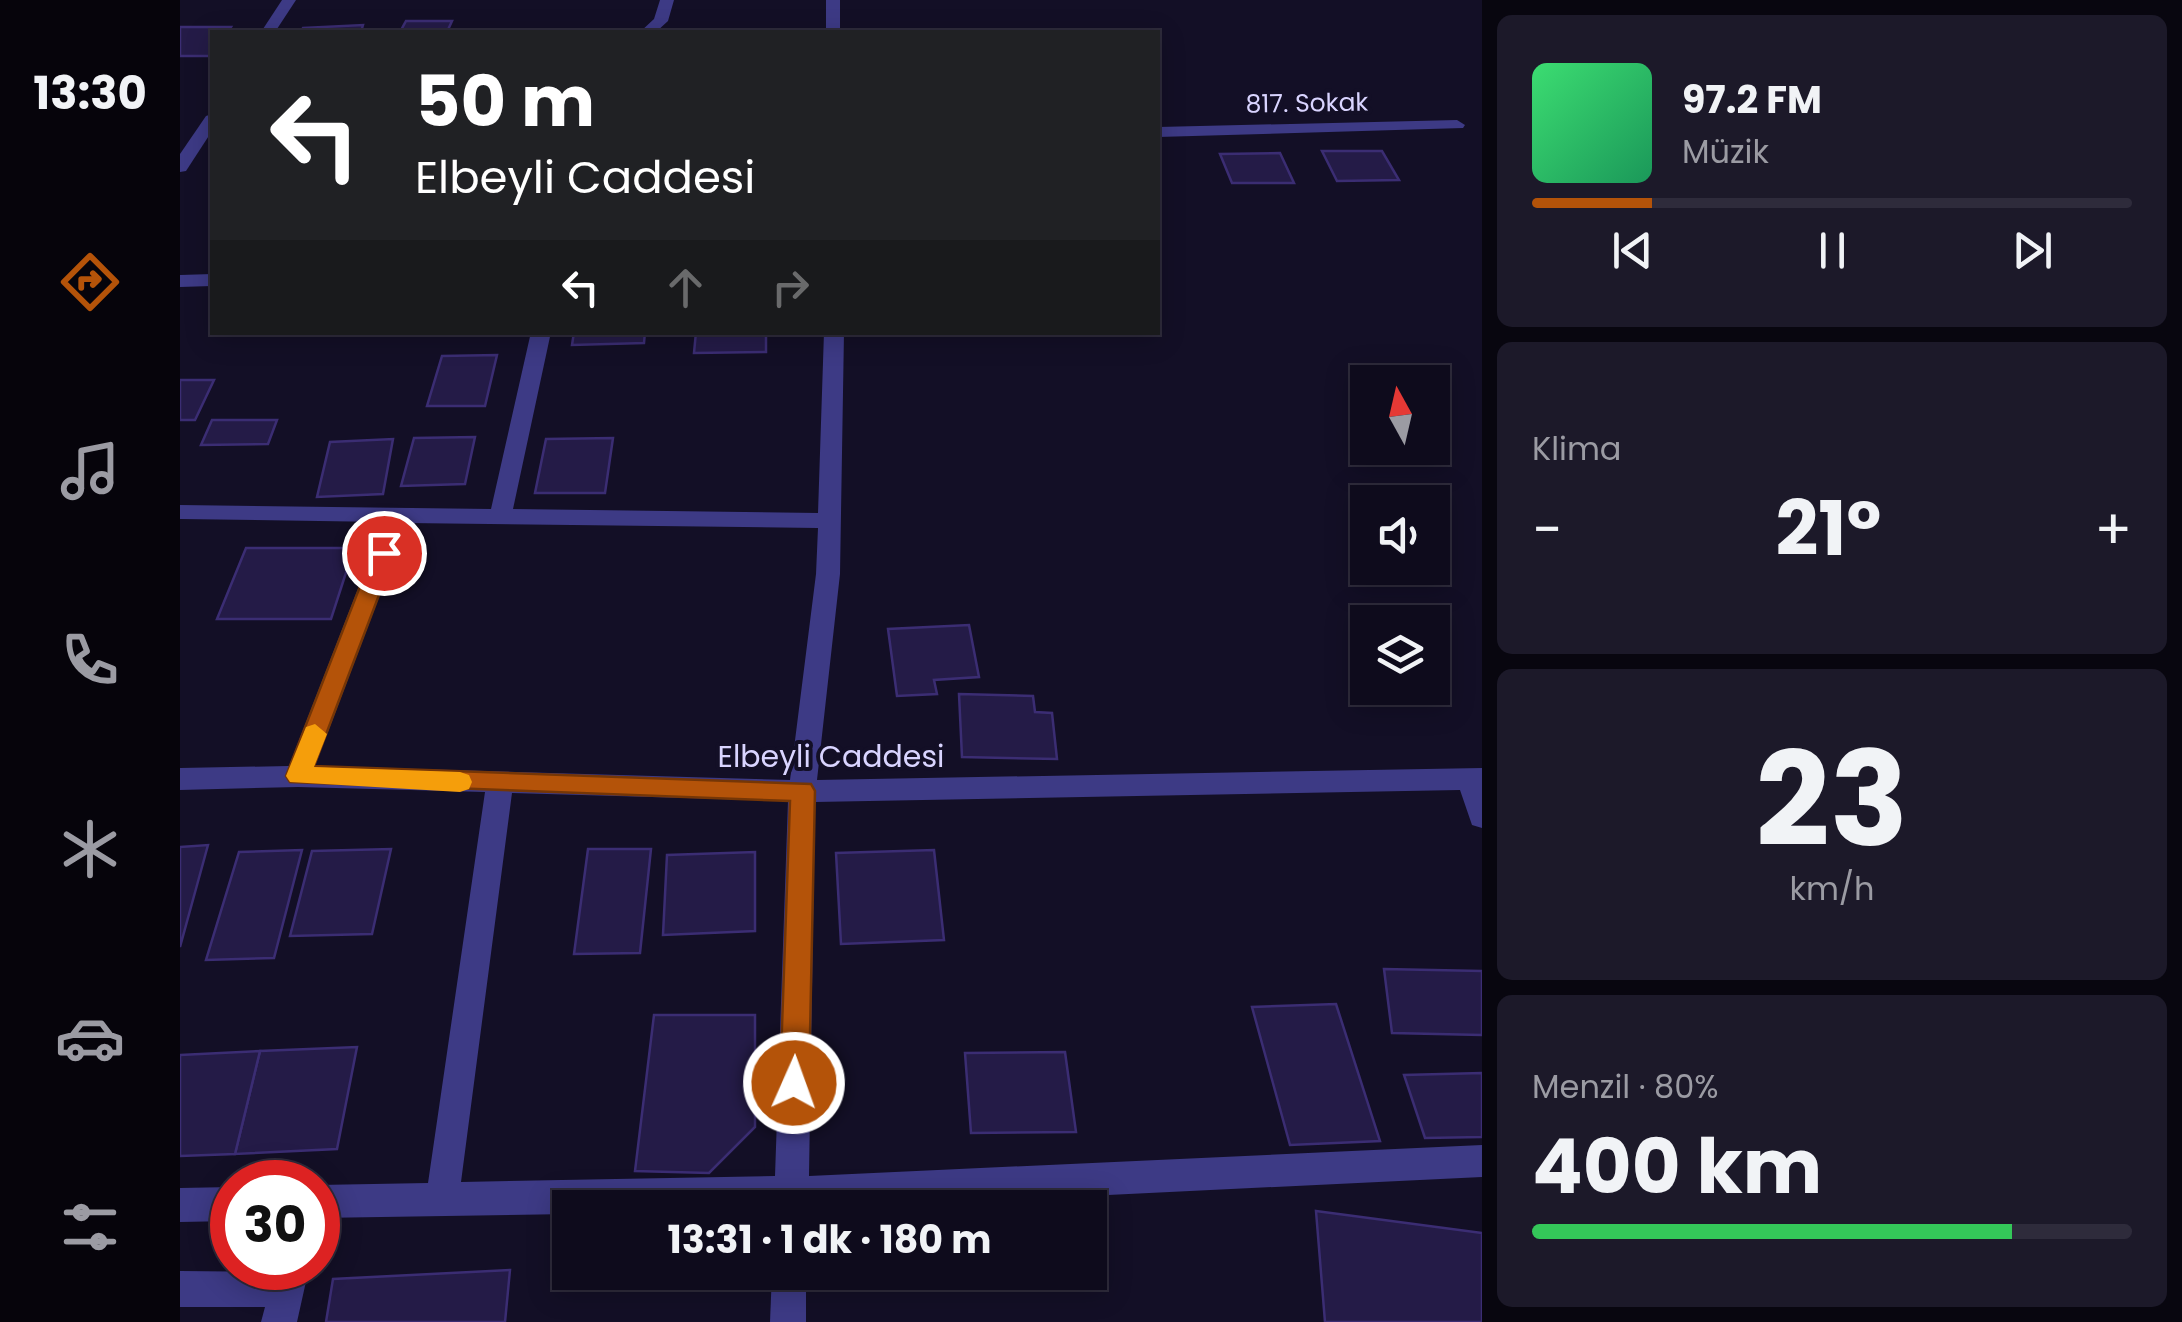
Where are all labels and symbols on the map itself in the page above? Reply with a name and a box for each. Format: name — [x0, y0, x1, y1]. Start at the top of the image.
street label: 817. Sokak — [1245, 84, 1369, 122]
north arrow — [1350, 365, 1450, 465]
pin — [342, 511, 427, 596]
street label: Elbeyli Caddesi — [718, 735, 944, 778]
position arrow — [742, 1031, 846, 1135]
speed limit sign: 30 — [210, 1160, 340, 1290]

